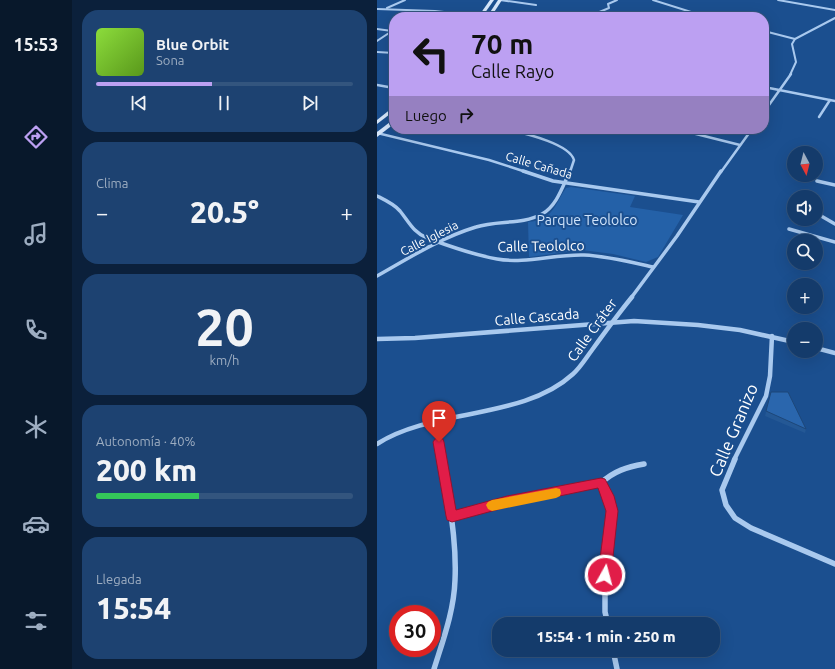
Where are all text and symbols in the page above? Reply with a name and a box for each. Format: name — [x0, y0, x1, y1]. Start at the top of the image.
icon: left — [405, 28, 457, 80]
text: 70 m — [471, 28, 533, 59]
text: 15:53 — [13, 34, 59, 54]
text: Blue Orbit — [156, 36, 229, 53]
text: Sona — [156, 53, 185, 67]
text: Calle Rayo — [471, 61, 554, 81]
icon: previous — [128, 92, 150, 114]
icon: pause — [213, 92, 235, 114]
icon: next — [299, 92, 321, 114]
icon: right — [455, 104, 477, 126]
text: Luego — [405, 107, 447, 124]
icon: directions — [22, 123, 50, 151]
north arrow — [787, 146, 823, 182]
map controls — [787, 146, 823, 358]
street label: Calle Cañada — [504, 149, 574, 181]
text: Clima — [96, 176, 128, 190]
button: sound — [787, 190, 823, 226]
text: 20.5° — [190, 195, 259, 229]
text: − — [96, 200, 108, 225]
text: + — [341, 200, 353, 225]
park label: Parque Teololco — [536, 212, 638, 228]
street label: Calle Iglesia — [398, 218, 460, 258]
icon: music — [22, 220, 50, 248]
button: search — [787, 234, 823, 270]
street label: Calle Teololco — [497, 237, 585, 255]
button: + — [787, 278, 823, 314]
street label: Calle Cráter — [564, 295, 621, 364]
text: 20 — [195, 298, 254, 356]
street label: Calle Cascada — [494, 305, 580, 329]
icon: phone — [22, 316, 50, 344]
button: − — [787, 322, 823, 358]
text: km/h — [209, 353, 240, 367]
street label: Calle Granizo — [705, 381, 761, 479]
pin — [422, 401, 456, 442]
icon: arrive — [428, 407, 450, 429]
icon: climate — [22, 413, 50, 441]
text: Autonomía · 40% — [96, 434, 195, 448]
text: 200 km — [96, 453, 197, 487]
icon: car — [22, 510, 50, 538]
position arrow — [584, 554, 626, 596]
text: Llegada — [96, 572, 142, 586]
text: 15:54 — [96, 591, 171, 625]
speed limit sign: 30 — [389, 605, 441, 657]
icon: filters — [22, 607, 50, 635]
text: 15:54 · 1 min · 250 m — [536, 628, 676, 645]

